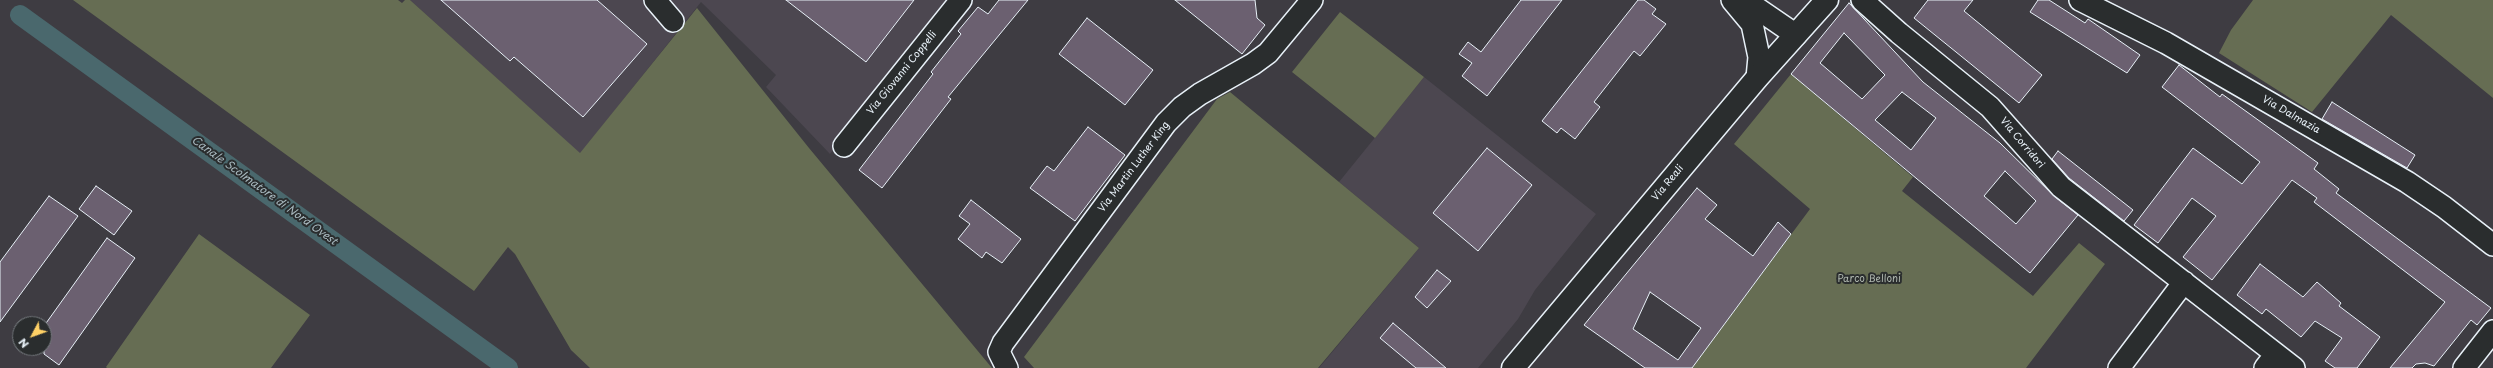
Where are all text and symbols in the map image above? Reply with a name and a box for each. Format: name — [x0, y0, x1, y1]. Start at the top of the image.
street label: Via Giovanni Coppelli — [865, 29, 939, 117]
street label: Via Dalmazia — [2260, 94, 2322, 136]
street label: Via Corridori — [1997, 115, 2047, 171]
street label: Via Martin Luther King — [1096, 119, 1172, 215]
water label: Canale Scolmatore di Nord Ovest — [189, 134, 339, 248]
street label: Via Reali — [1650, 163, 1686, 203]
park label: Parco Belloni — [1837, 273, 1901, 285]
north arrow — [12, 316, 52, 356]
text: N — [14, 335, 33, 352]

